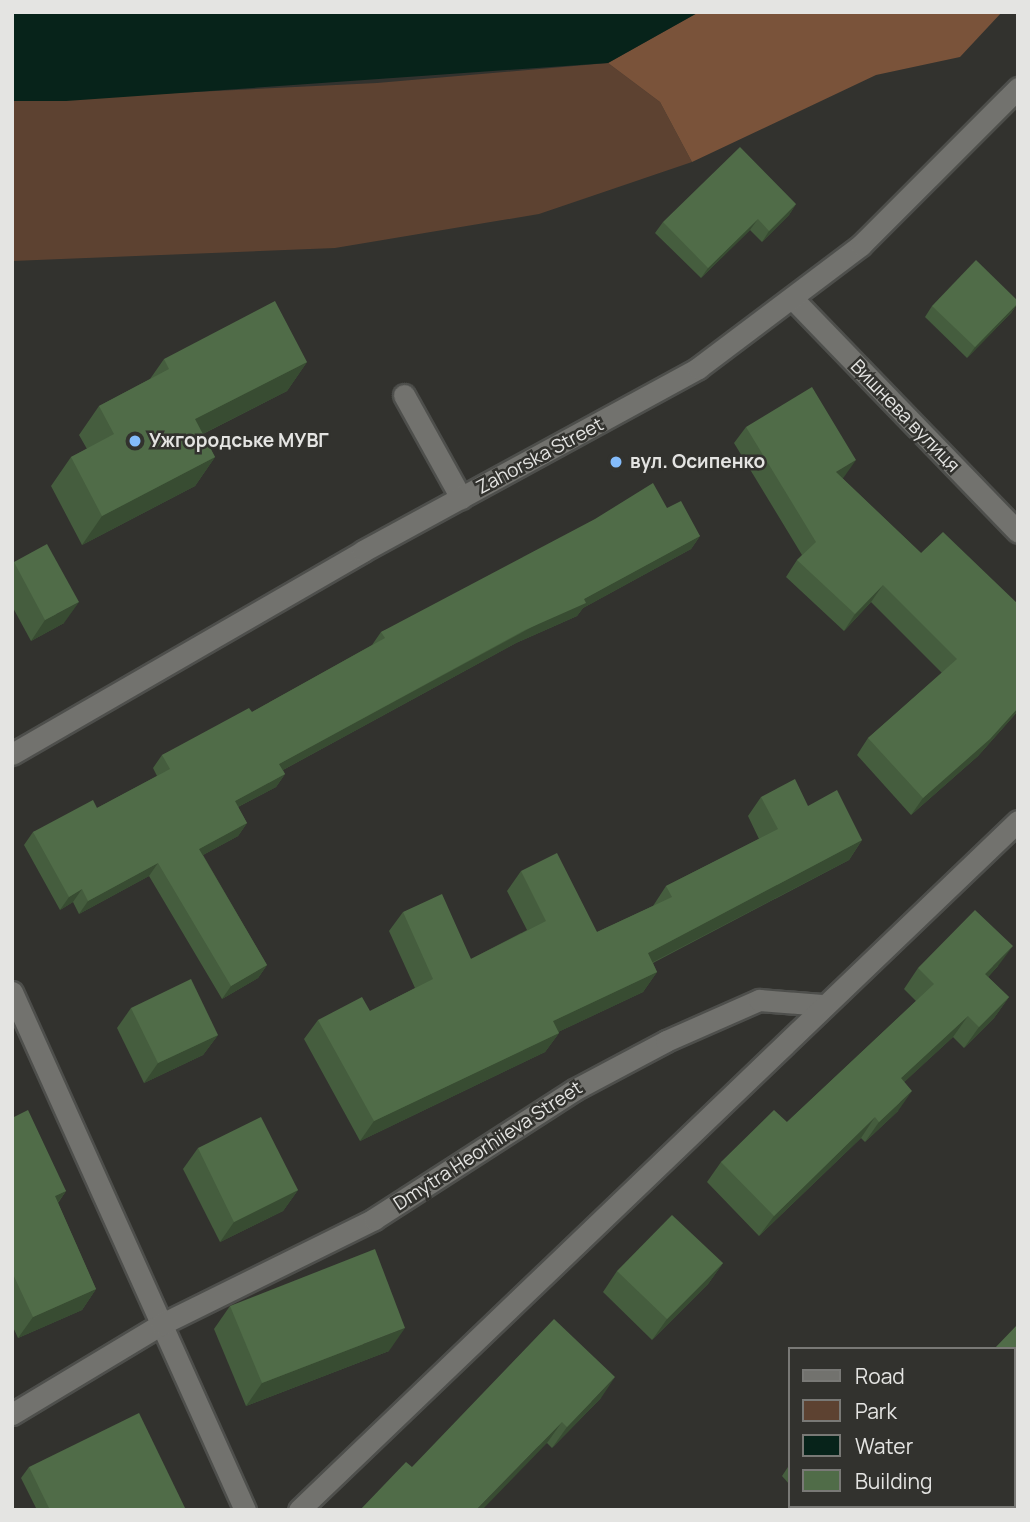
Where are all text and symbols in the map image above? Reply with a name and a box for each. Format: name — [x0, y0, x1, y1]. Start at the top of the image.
street label: Вишнева вулиця — [846, 355, 964, 477]
street label: Zahorska Street — [473, 413, 607, 499]
place label: Ужгородське МУВГ — [149, 430, 329, 452]
marker: Ужгородське МУВГ — [127, 433, 143, 449]
place label: вул. Осипенко — [630, 451, 765, 473]
marker: вул. Осипенко — [608, 454, 624, 470]
street label: Dmytra Heorhiieva Street — [390, 1077, 586, 1215]
legend — [788, 1347, 1016, 1508]
text: Road — [855, 1362, 905, 1390]
text: Park — [855, 1397, 897, 1425]
text: Water — [855, 1432, 913, 1460]
text: Building — [855, 1467, 932, 1495]

